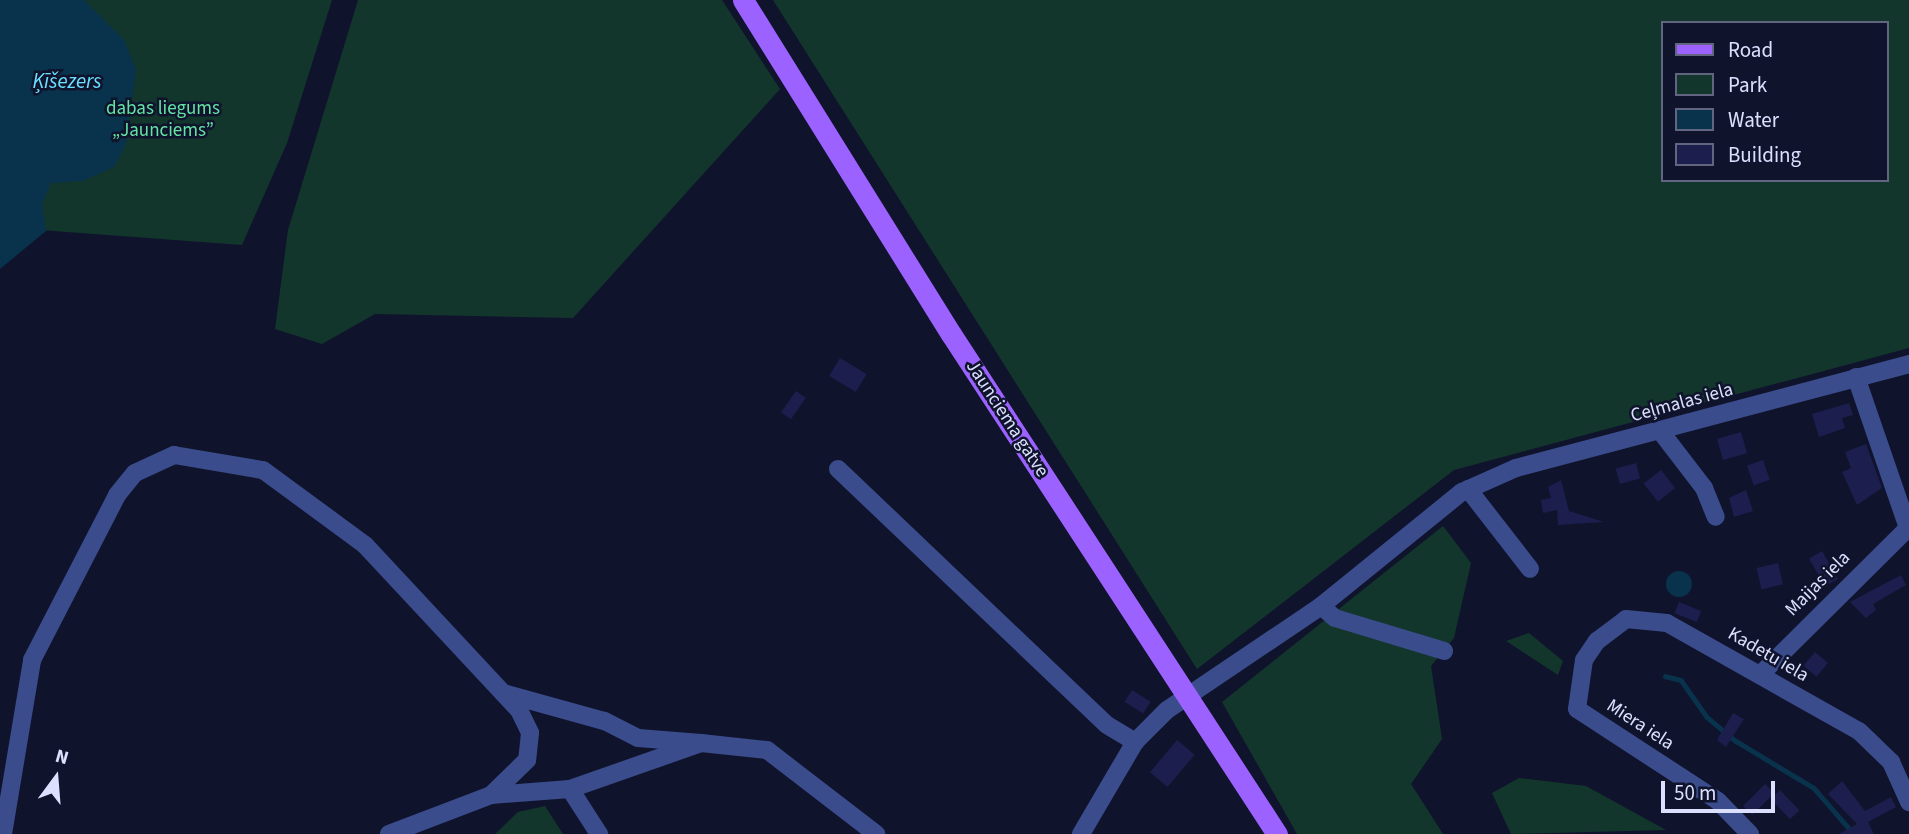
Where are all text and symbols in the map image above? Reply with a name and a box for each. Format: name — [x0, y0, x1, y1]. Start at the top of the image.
legend — [1660, 21, 1888, 182]
text: Road — [1728, 35, 1773, 65]
water label: Ķīšezers — [32, 68, 102, 94]
text: Park — [1728, 70, 1767, 100]
park label: dabas liegums „Jaunciems” — [106, 98, 220, 142]
text: Water — [1728, 105, 1779, 135]
text: Building — [1728, 140, 1801, 170]
street label: Jaunciema gatve — [961, 356, 1053, 482]
street label: Ceļmalas iela — [1628, 378, 1736, 428]
street label: Maijas iela — [1781, 547, 1855, 621]
street label: Kadetu iela — [1724, 623, 1812, 687]
street label: Miera iela — [1602, 695, 1678, 755]
north arrow — [21, 743, 91, 813]
text: N — [52, 743, 72, 772]
scale bar — [1664, 768, 1778, 812]
text: 50 m — [1674, 778, 1716, 808]

